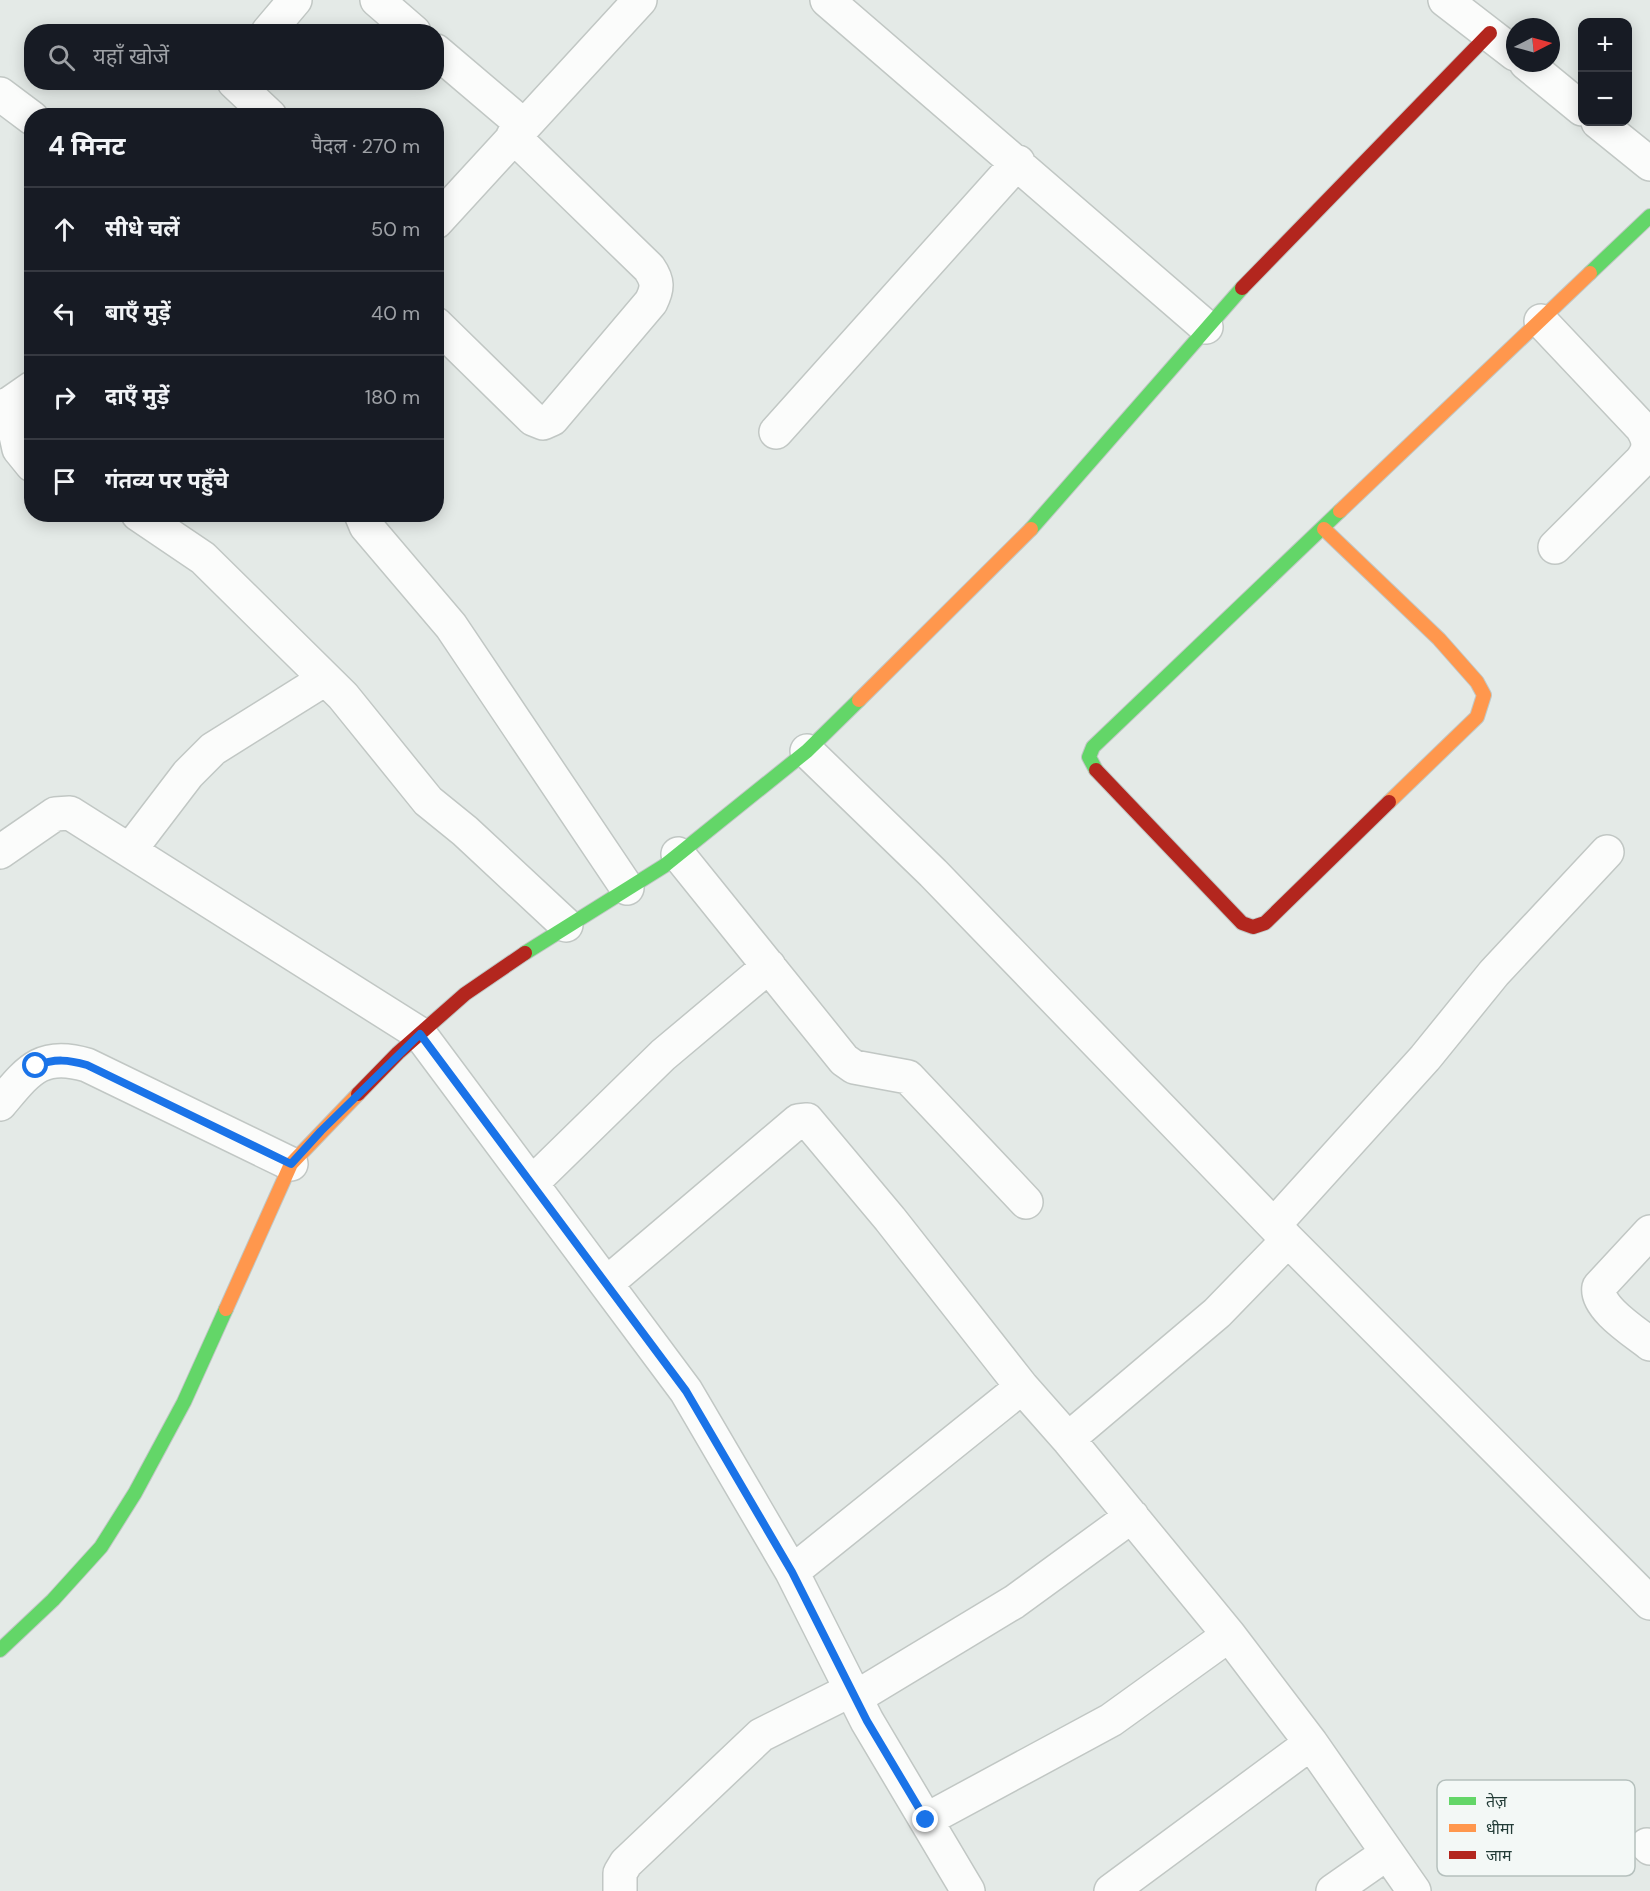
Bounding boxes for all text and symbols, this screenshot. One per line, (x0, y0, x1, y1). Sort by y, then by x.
north arrow (1506, 18, 1560, 72)
map controls (1578, 18, 1632, 126)
button: + (1578, 18, 1632, 72)
search box (24, 24, 444, 90)
icon: search (45, 41, 78, 74)
text: यहाँ खोजें (93, 42, 169, 71)
button: − (1578, 72, 1632, 126)
text: 4 मिनट (48, 129, 126, 163)
text: पैदल · 270 m (311, 133, 420, 159)
icon: ahead (48, 213, 81, 246)
text: सीधे चलें (105, 214, 180, 243)
text: 50 m (371, 216, 420, 242)
icon: left (48, 297, 81, 330)
text: बाएँ मुड़ें (105, 298, 171, 327)
text: 40 m (371, 300, 420, 326)
icon: right (48, 381, 81, 414)
text: दाएँ मुड़ें (105, 382, 169, 411)
text: 180 m (365, 384, 420, 410)
icon: arrive (48, 465, 81, 498)
text: गंतव्य पर पहुँचे (105, 466, 228, 495)
route start (22, 1052, 48, 1078)
legend (1437, 1780, 1635, 1876)
text: तेज़ (1486, 1791, 1508, 1812)
route end (912, 1806, 938, 1832)
text: धीमा (1486, 1818, 1515, 1839)
text: जाम (1486, 1845, 1512, 1866)

